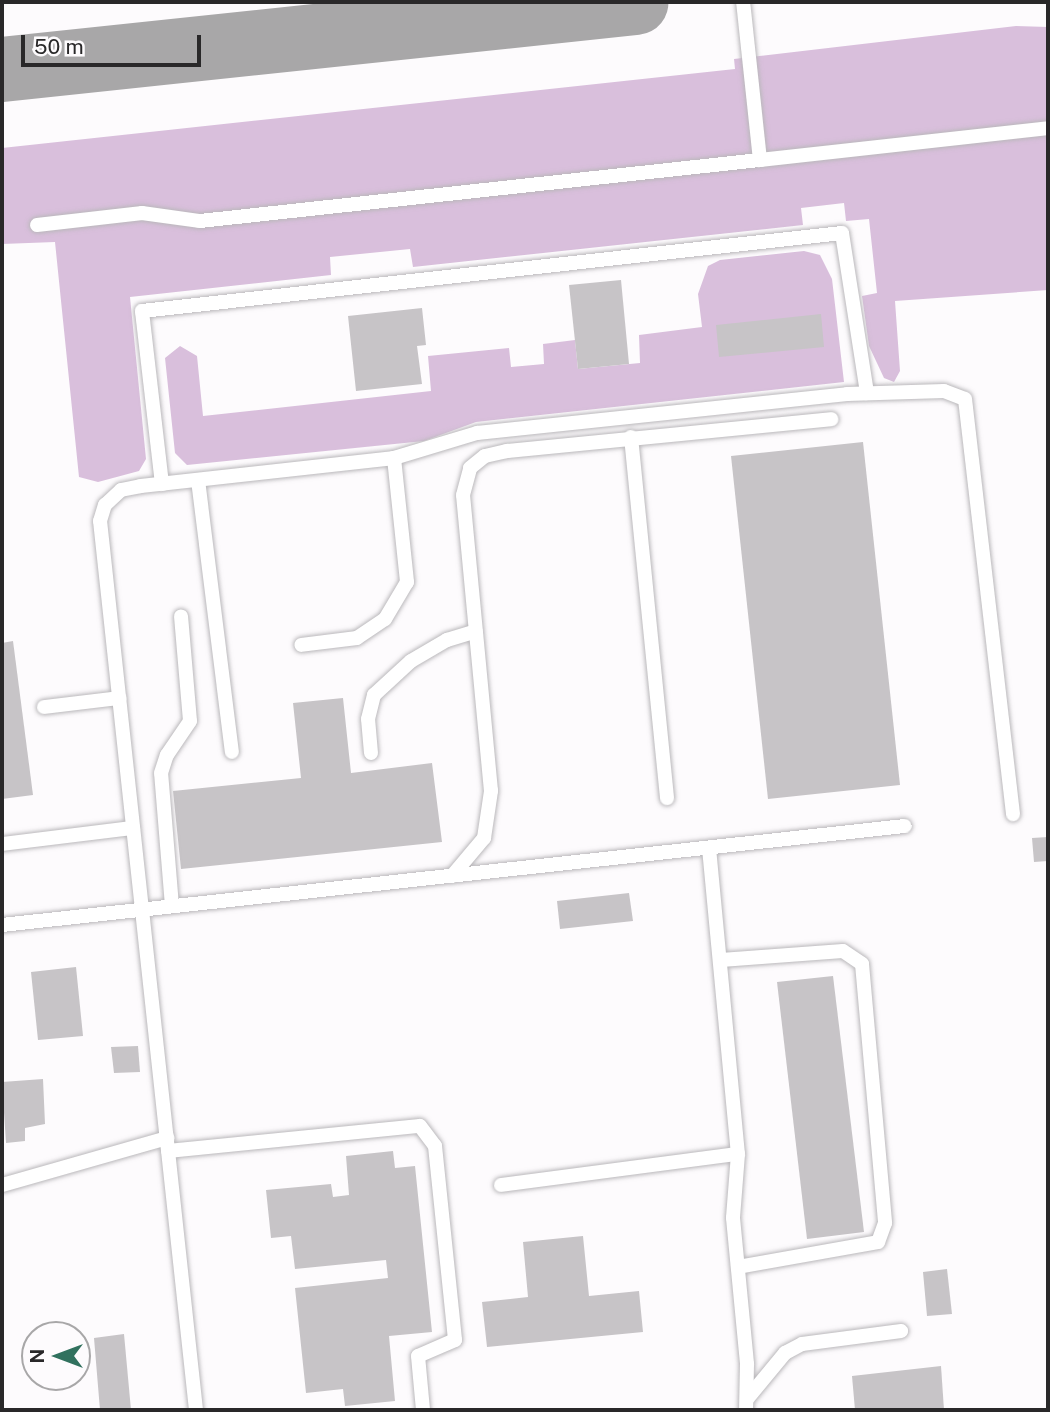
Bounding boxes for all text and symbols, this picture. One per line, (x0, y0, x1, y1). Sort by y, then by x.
scale bar (24, 21, 205, 65)
text: 50 m (34, 34, 84, 59)
north arrow (21, 1321, 91, 1391)
text: N (26, 1349, 48, 1363)

